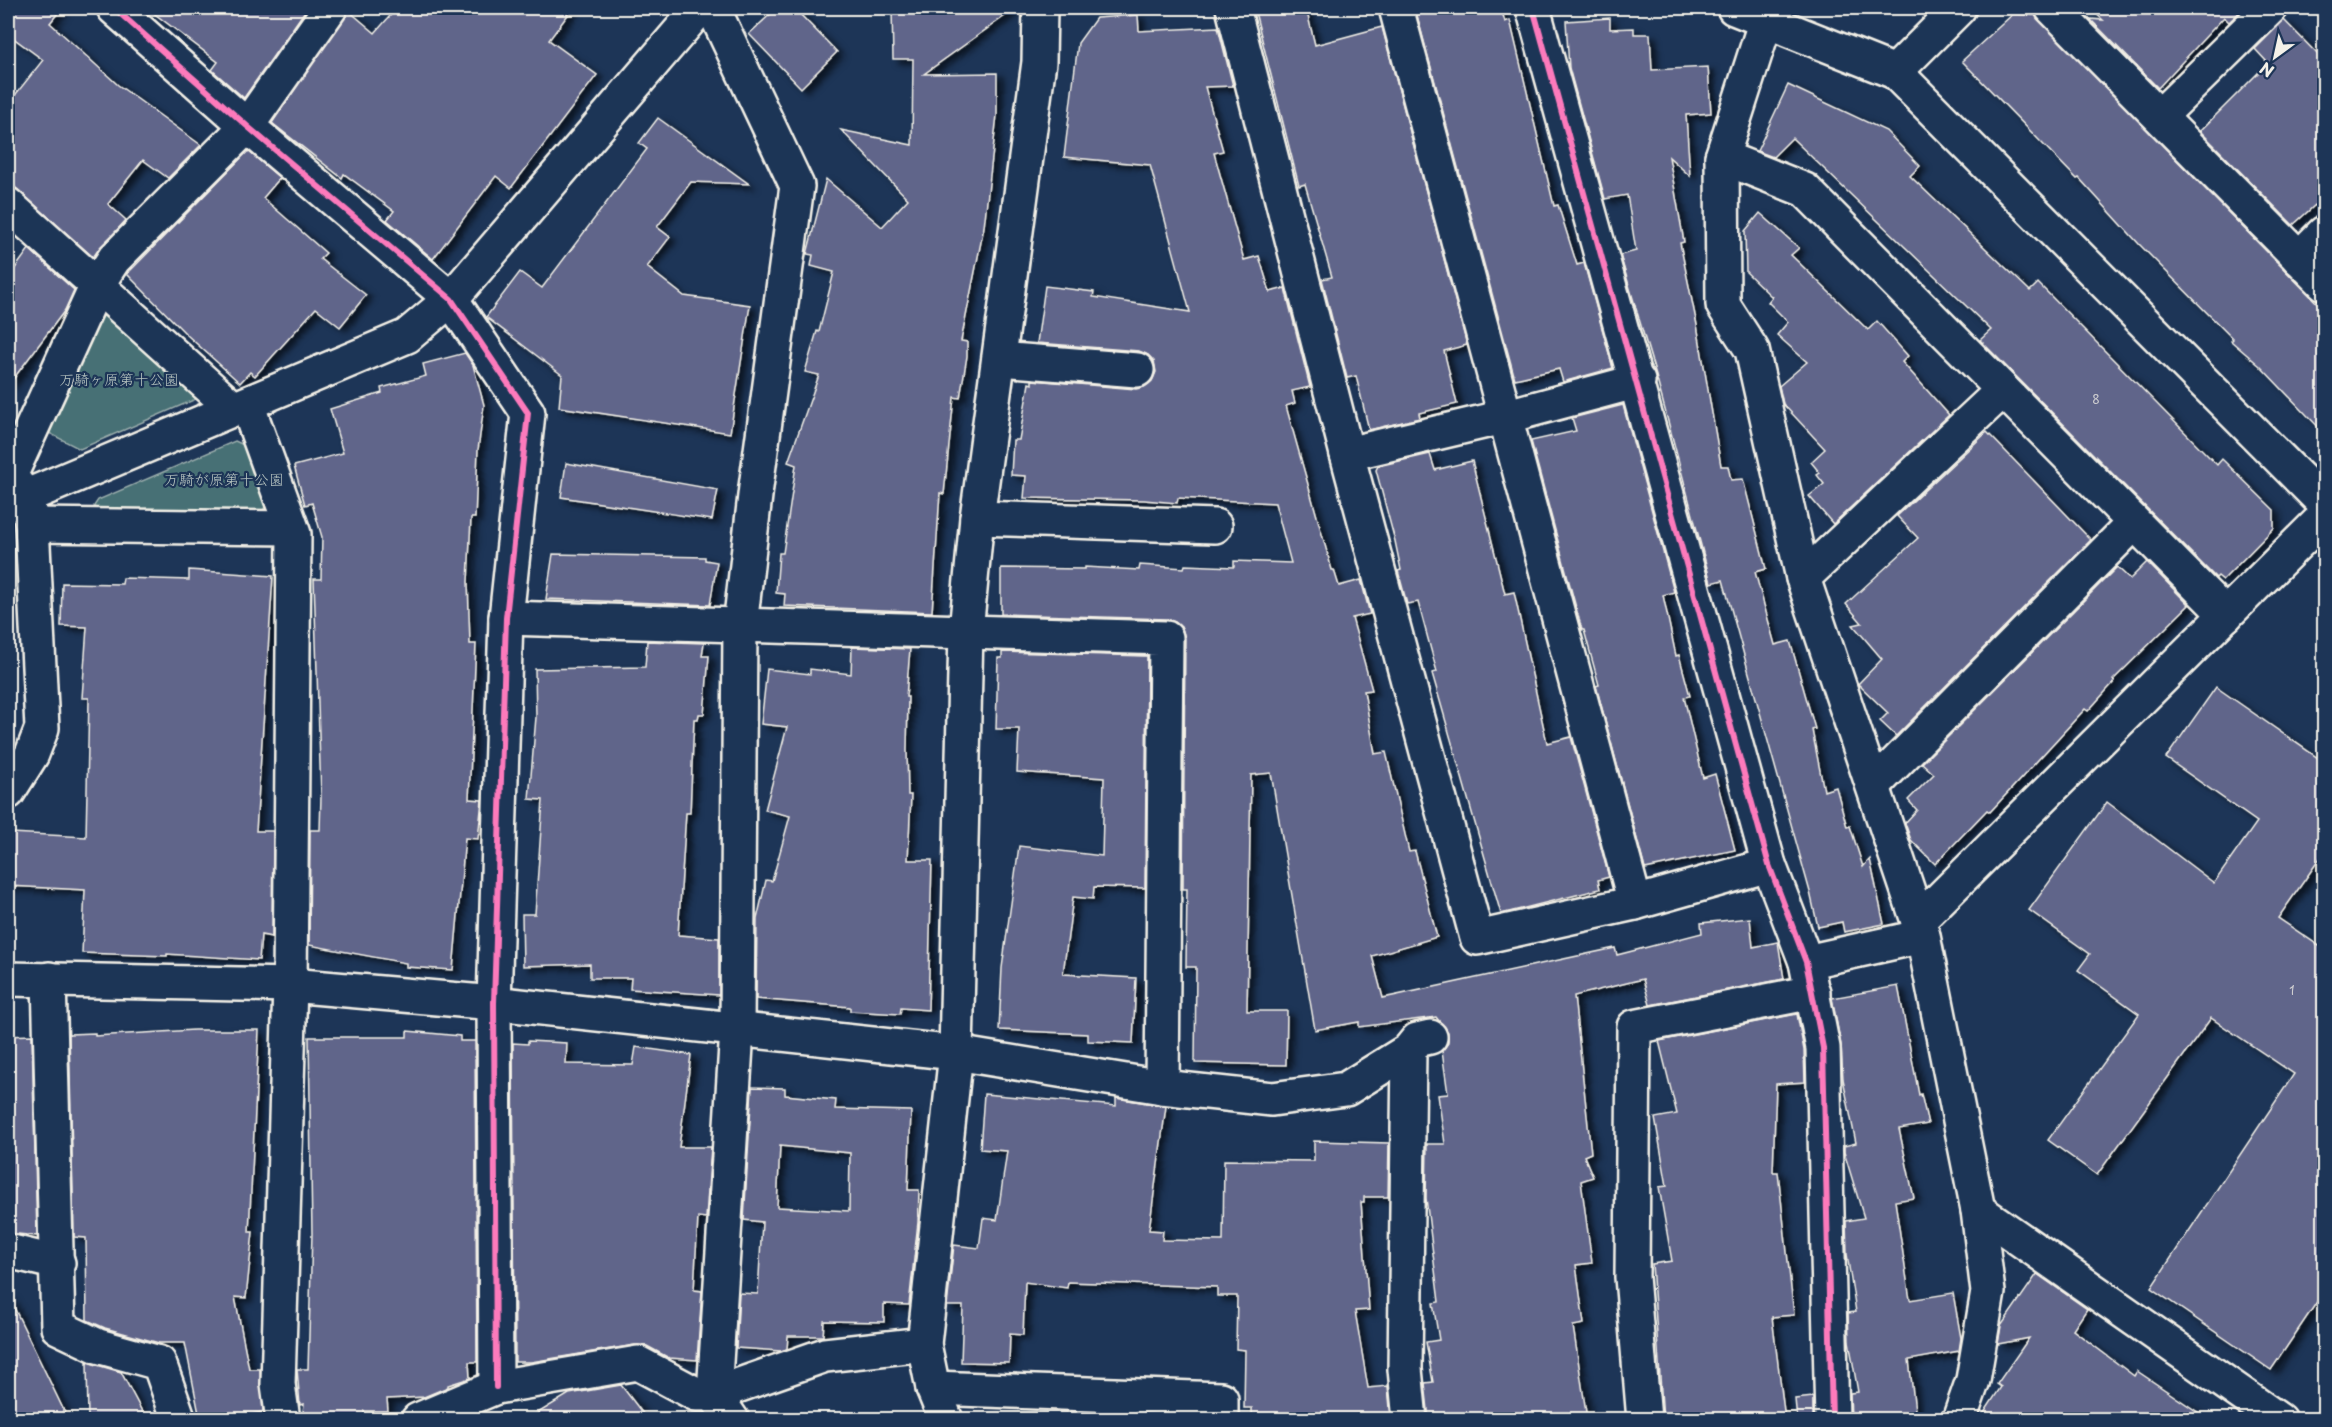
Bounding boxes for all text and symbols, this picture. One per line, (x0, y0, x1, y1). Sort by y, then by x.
north arrow (2245, 27, 2305, 87)
text: N (2254, 57, 2278, 84)
park label: 万騎ヶ原第十公園 (59, 367, 179, 390)
house number: 8 (2092, 390, 2100, 408)
park label: 万騎が原第十公園 (164, 467, 284, 490)
house number: 1 (2289, 981, 2295, 999)

